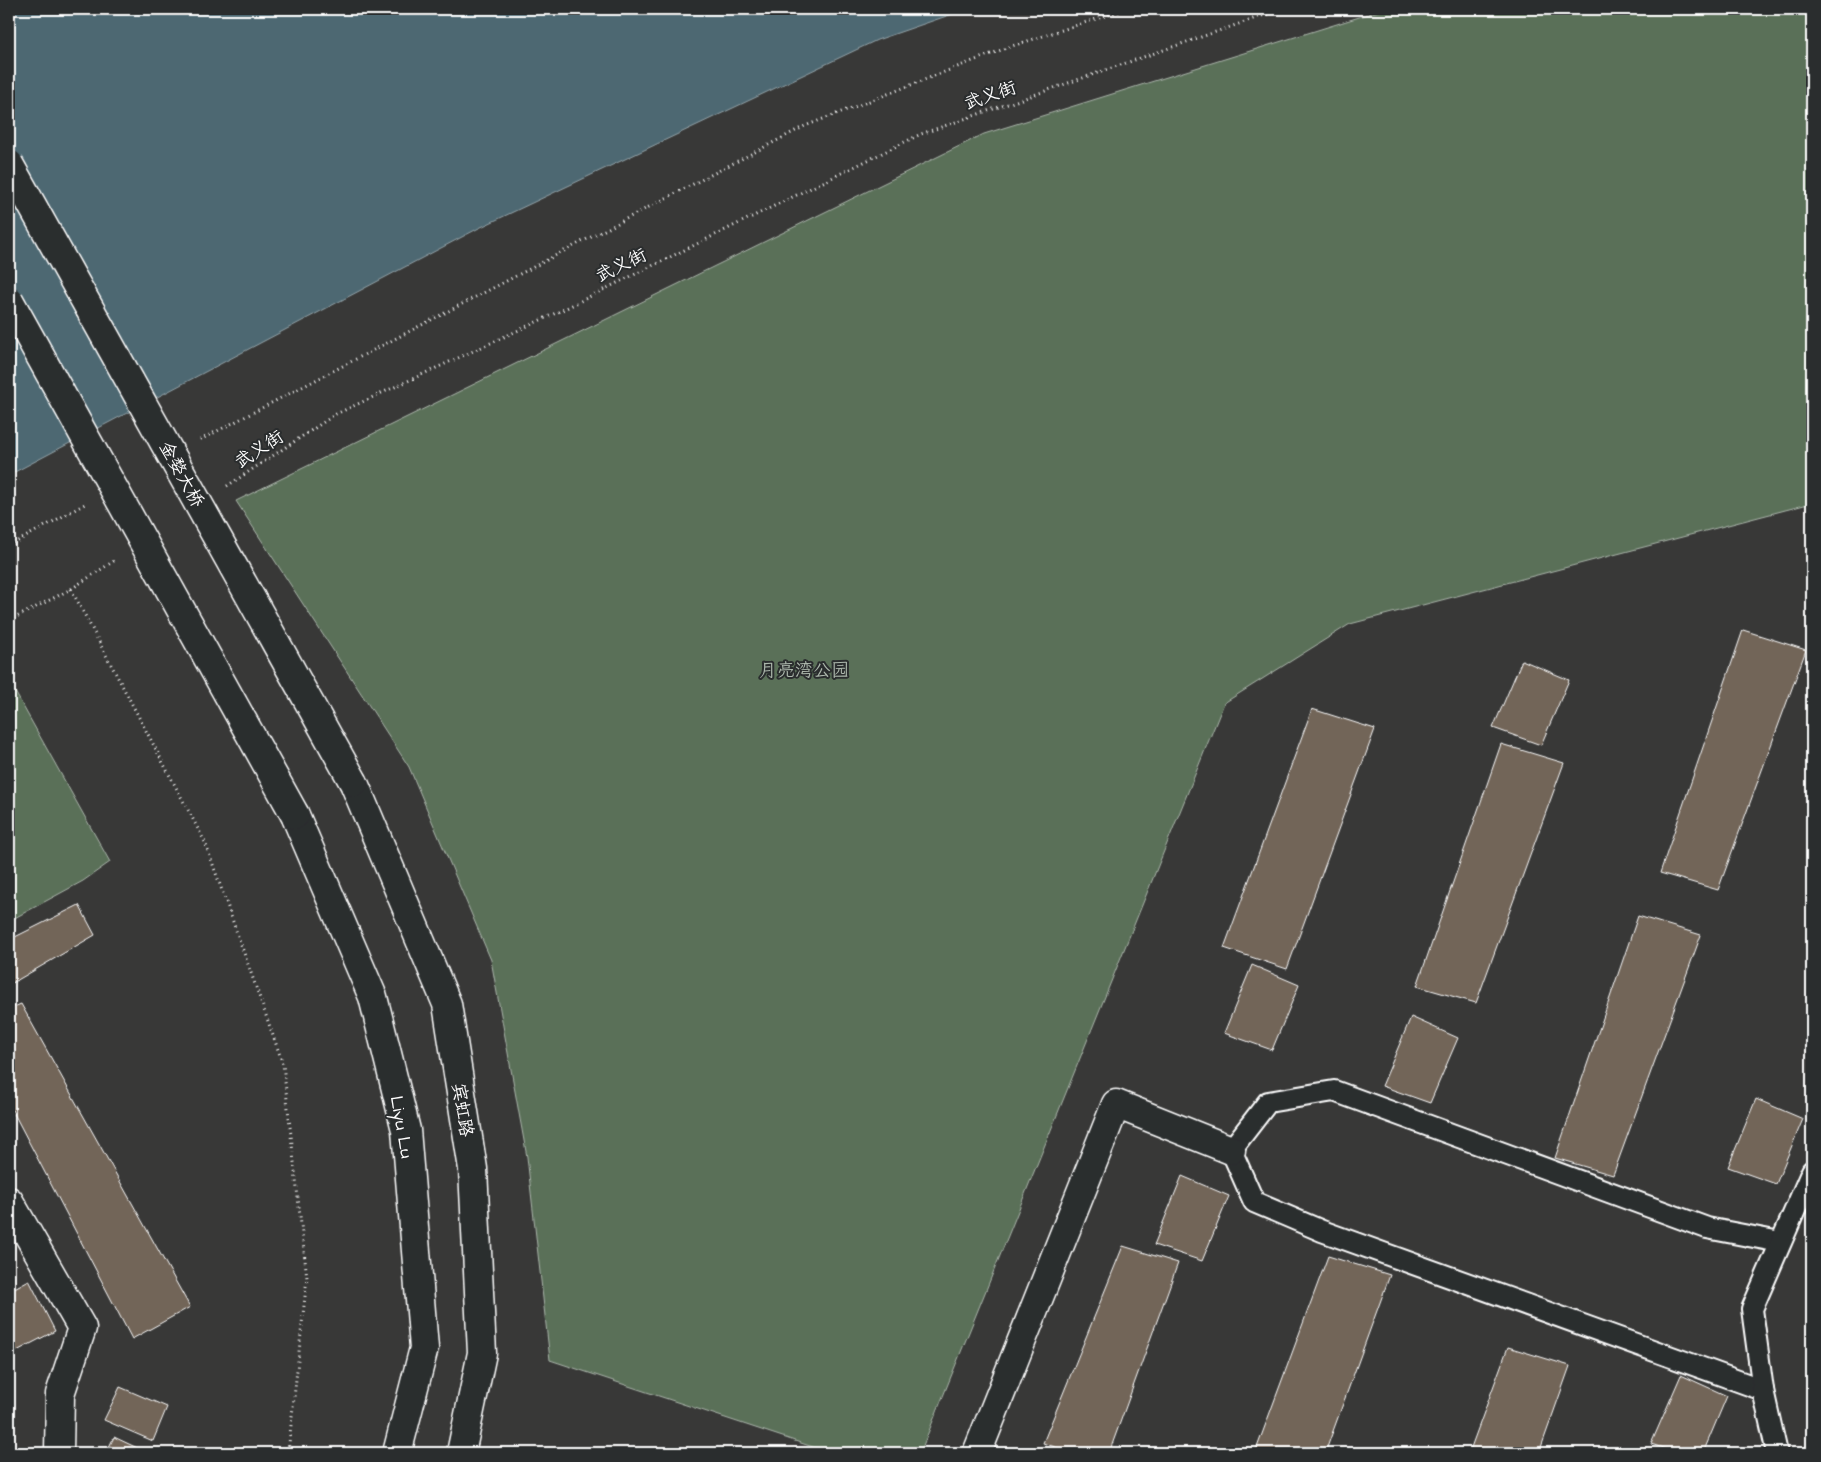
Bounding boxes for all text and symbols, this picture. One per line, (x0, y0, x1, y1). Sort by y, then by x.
street label: 武义街 (961, 75, 1020, 116)
street label: 武义街 (591, 242, 651, 289)
street label: 武义街 (230, 424, 289, 475)
street label: 金婺大桥 (153, 437, 210, 512)
park label: 月亮湾公园 (759, 658, 849, 683)
street label: 宾虹路 (446, 1081, 479, 1139)
street label: Liyu Lu (383, 1094, 419, 1160)

